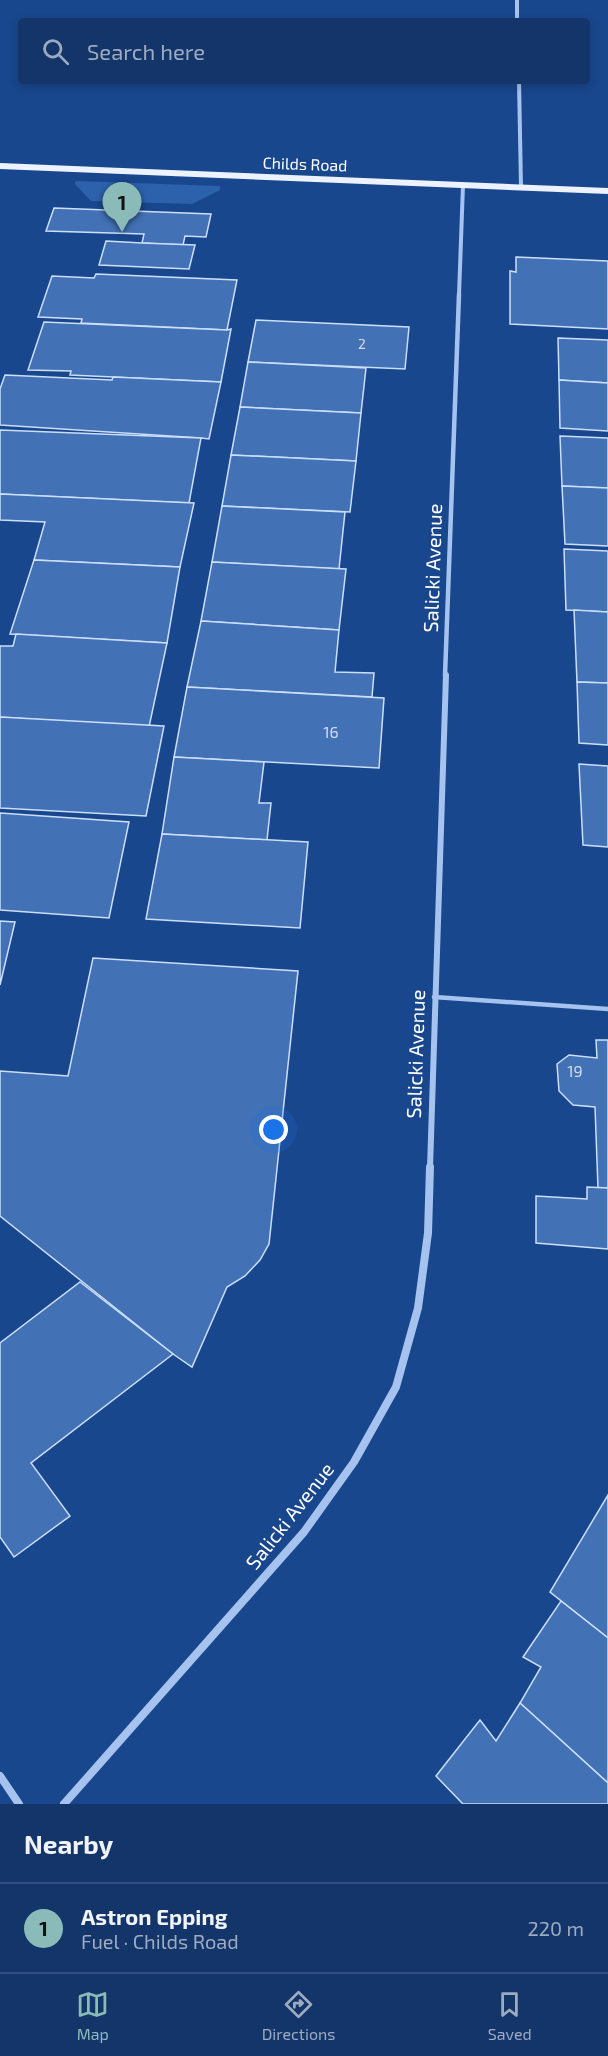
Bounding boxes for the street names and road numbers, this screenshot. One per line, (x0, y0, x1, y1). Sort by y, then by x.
street label: Childs Road (262, 153, 348, 174)
street label: Salicki Avenue (418, 503, 446, 633)
street label: Salicki Avenue (401, 989, 429, 1119)
street label: Salicki Avenue (240, 1457, 338, 1574)

